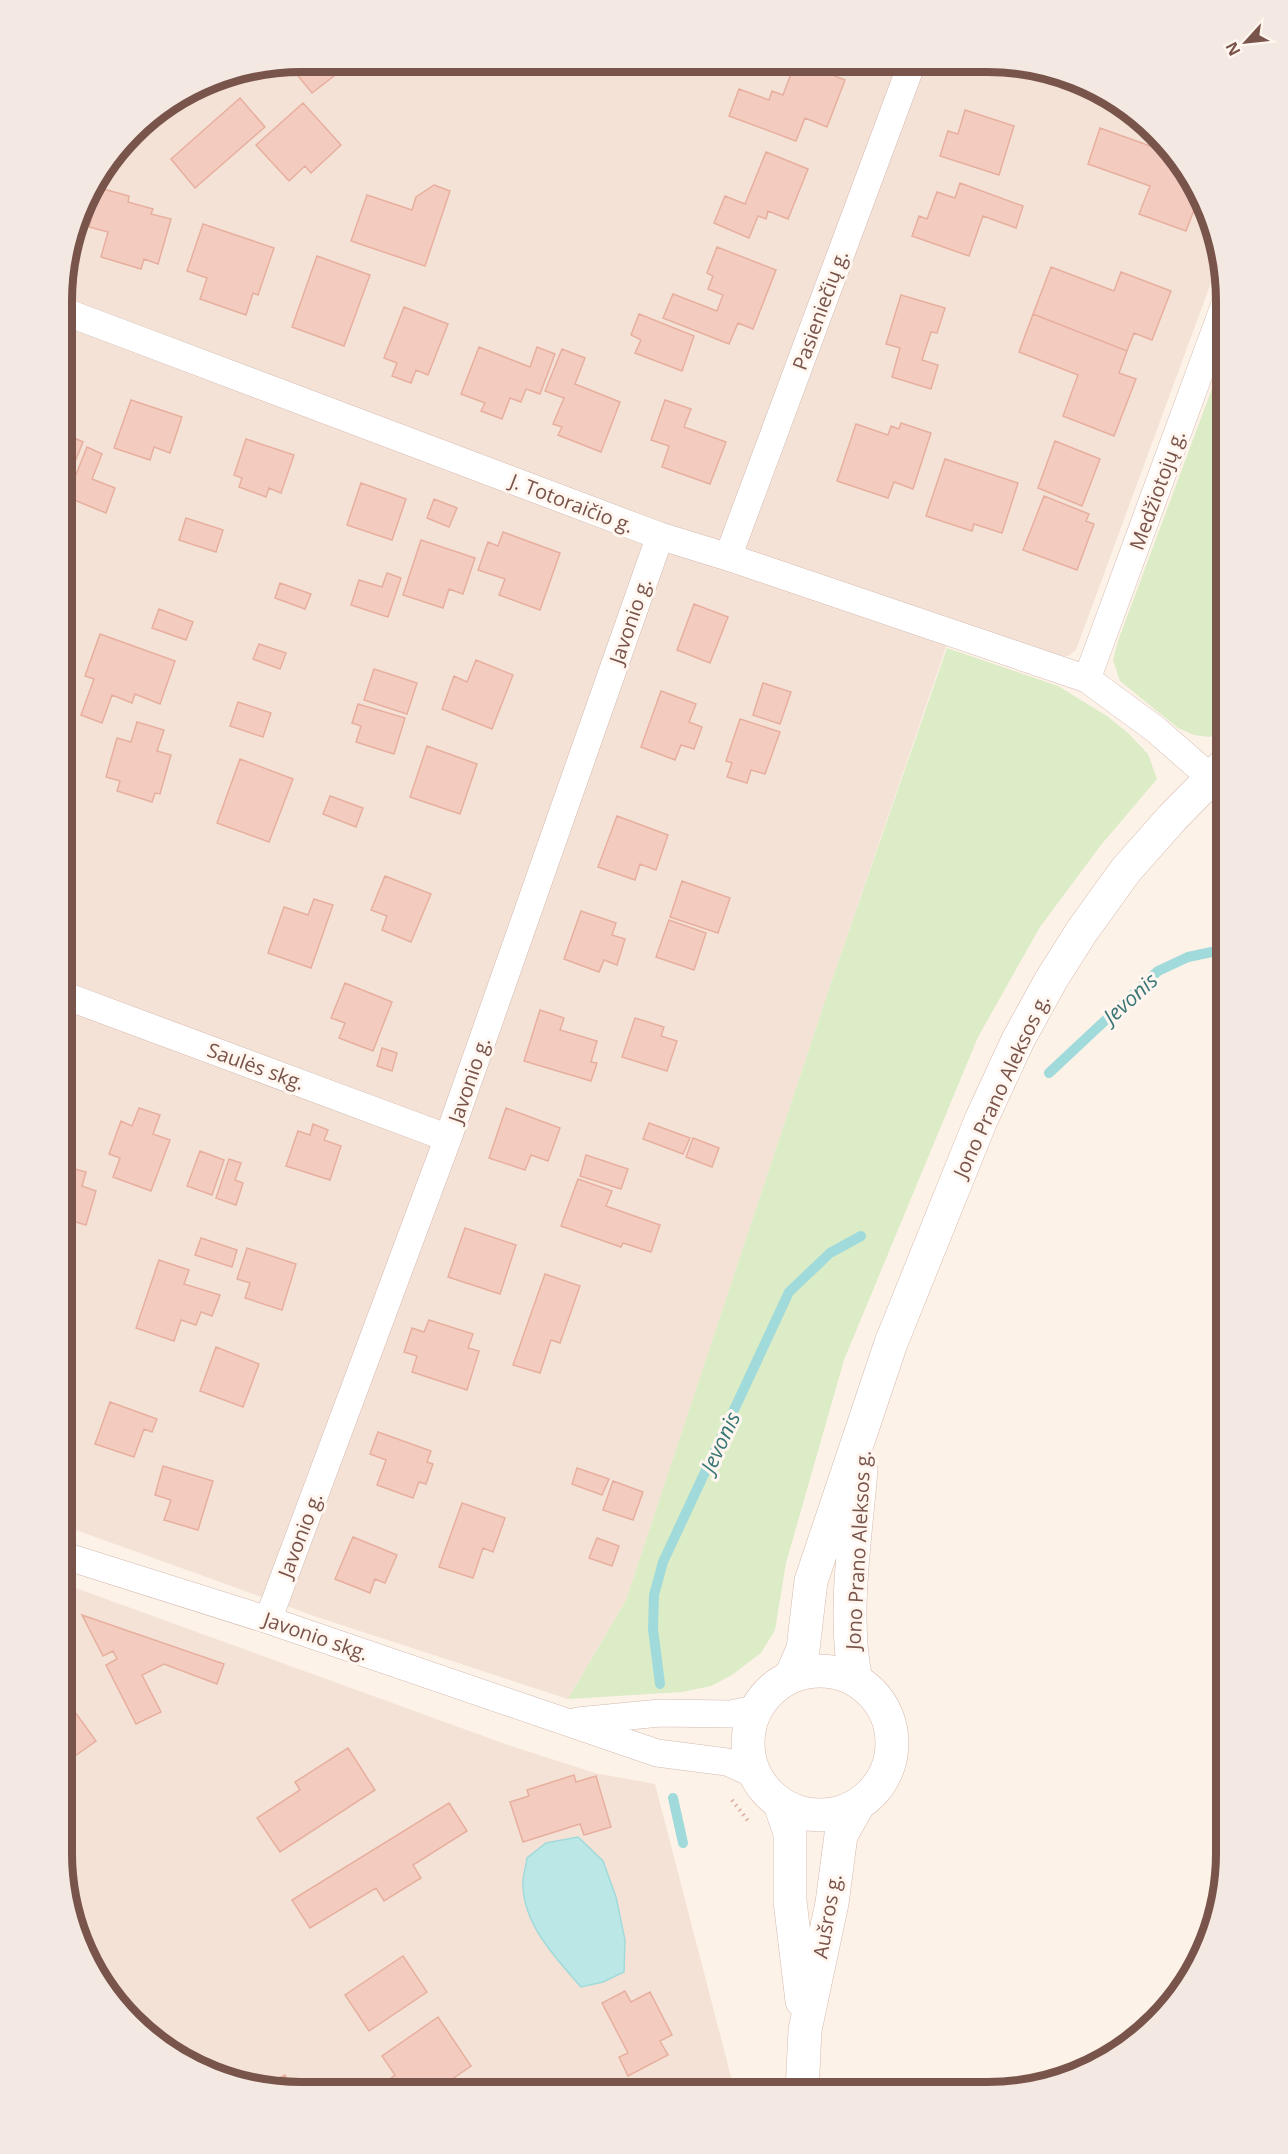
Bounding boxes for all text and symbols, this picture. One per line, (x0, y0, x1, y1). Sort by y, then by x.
north arrow (1216, 12, 1276, 72)
text: N (1220, 38, 1245, 60)
street label: Pasieniečių g. (786, 246, 854, 374)
street label: Medžiotojų g. (1123, 426, 1191, 554)
street label: J. Totoraičio g. (504, 466, 638, 539)
street label: Javonio g. (602, 574, 657, 669)
water label: Jevonis (1094, 966, 1163, 1033)
street label: Jono Prano Aleksos g. (946, 990, 1055, 1184)
street label: Javonio g. (441, 1033, 496, 1128)
street label: Saulės skg. (204, 1036, 308, 1096)
water label: Jevonis (692, 1407, 746, 1481)
street label: Jono Prano Aleksos g. (839, 1450, 877, 1652)
street label: Javonio g. (271, 1489, 329, 1583)
street label: Javonio skg. (258, 1605, 372, 1667)
street label: Aušros g. (806, 1872, 848, 1960)

